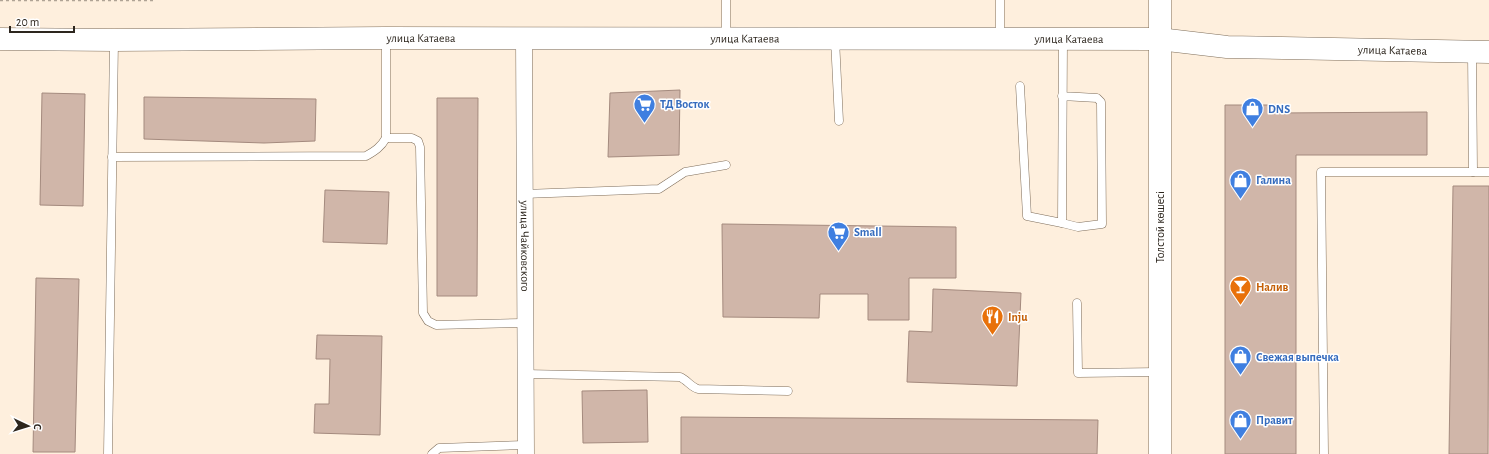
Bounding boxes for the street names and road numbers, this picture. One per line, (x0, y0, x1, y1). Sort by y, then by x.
street label: улица Катаева (385, 32, 456, 45)
street label: улица Катаева (709, 32, 780, 45)
street label: улица Катаева (1033, 33, 1104, 46)
street label: улица Катаева (1357, 43, 1428, 57)
street label: Толстой көшесі (1154, 191, 1166, 263)
street label: улица Чайковского (518, 199, 531, 292)

